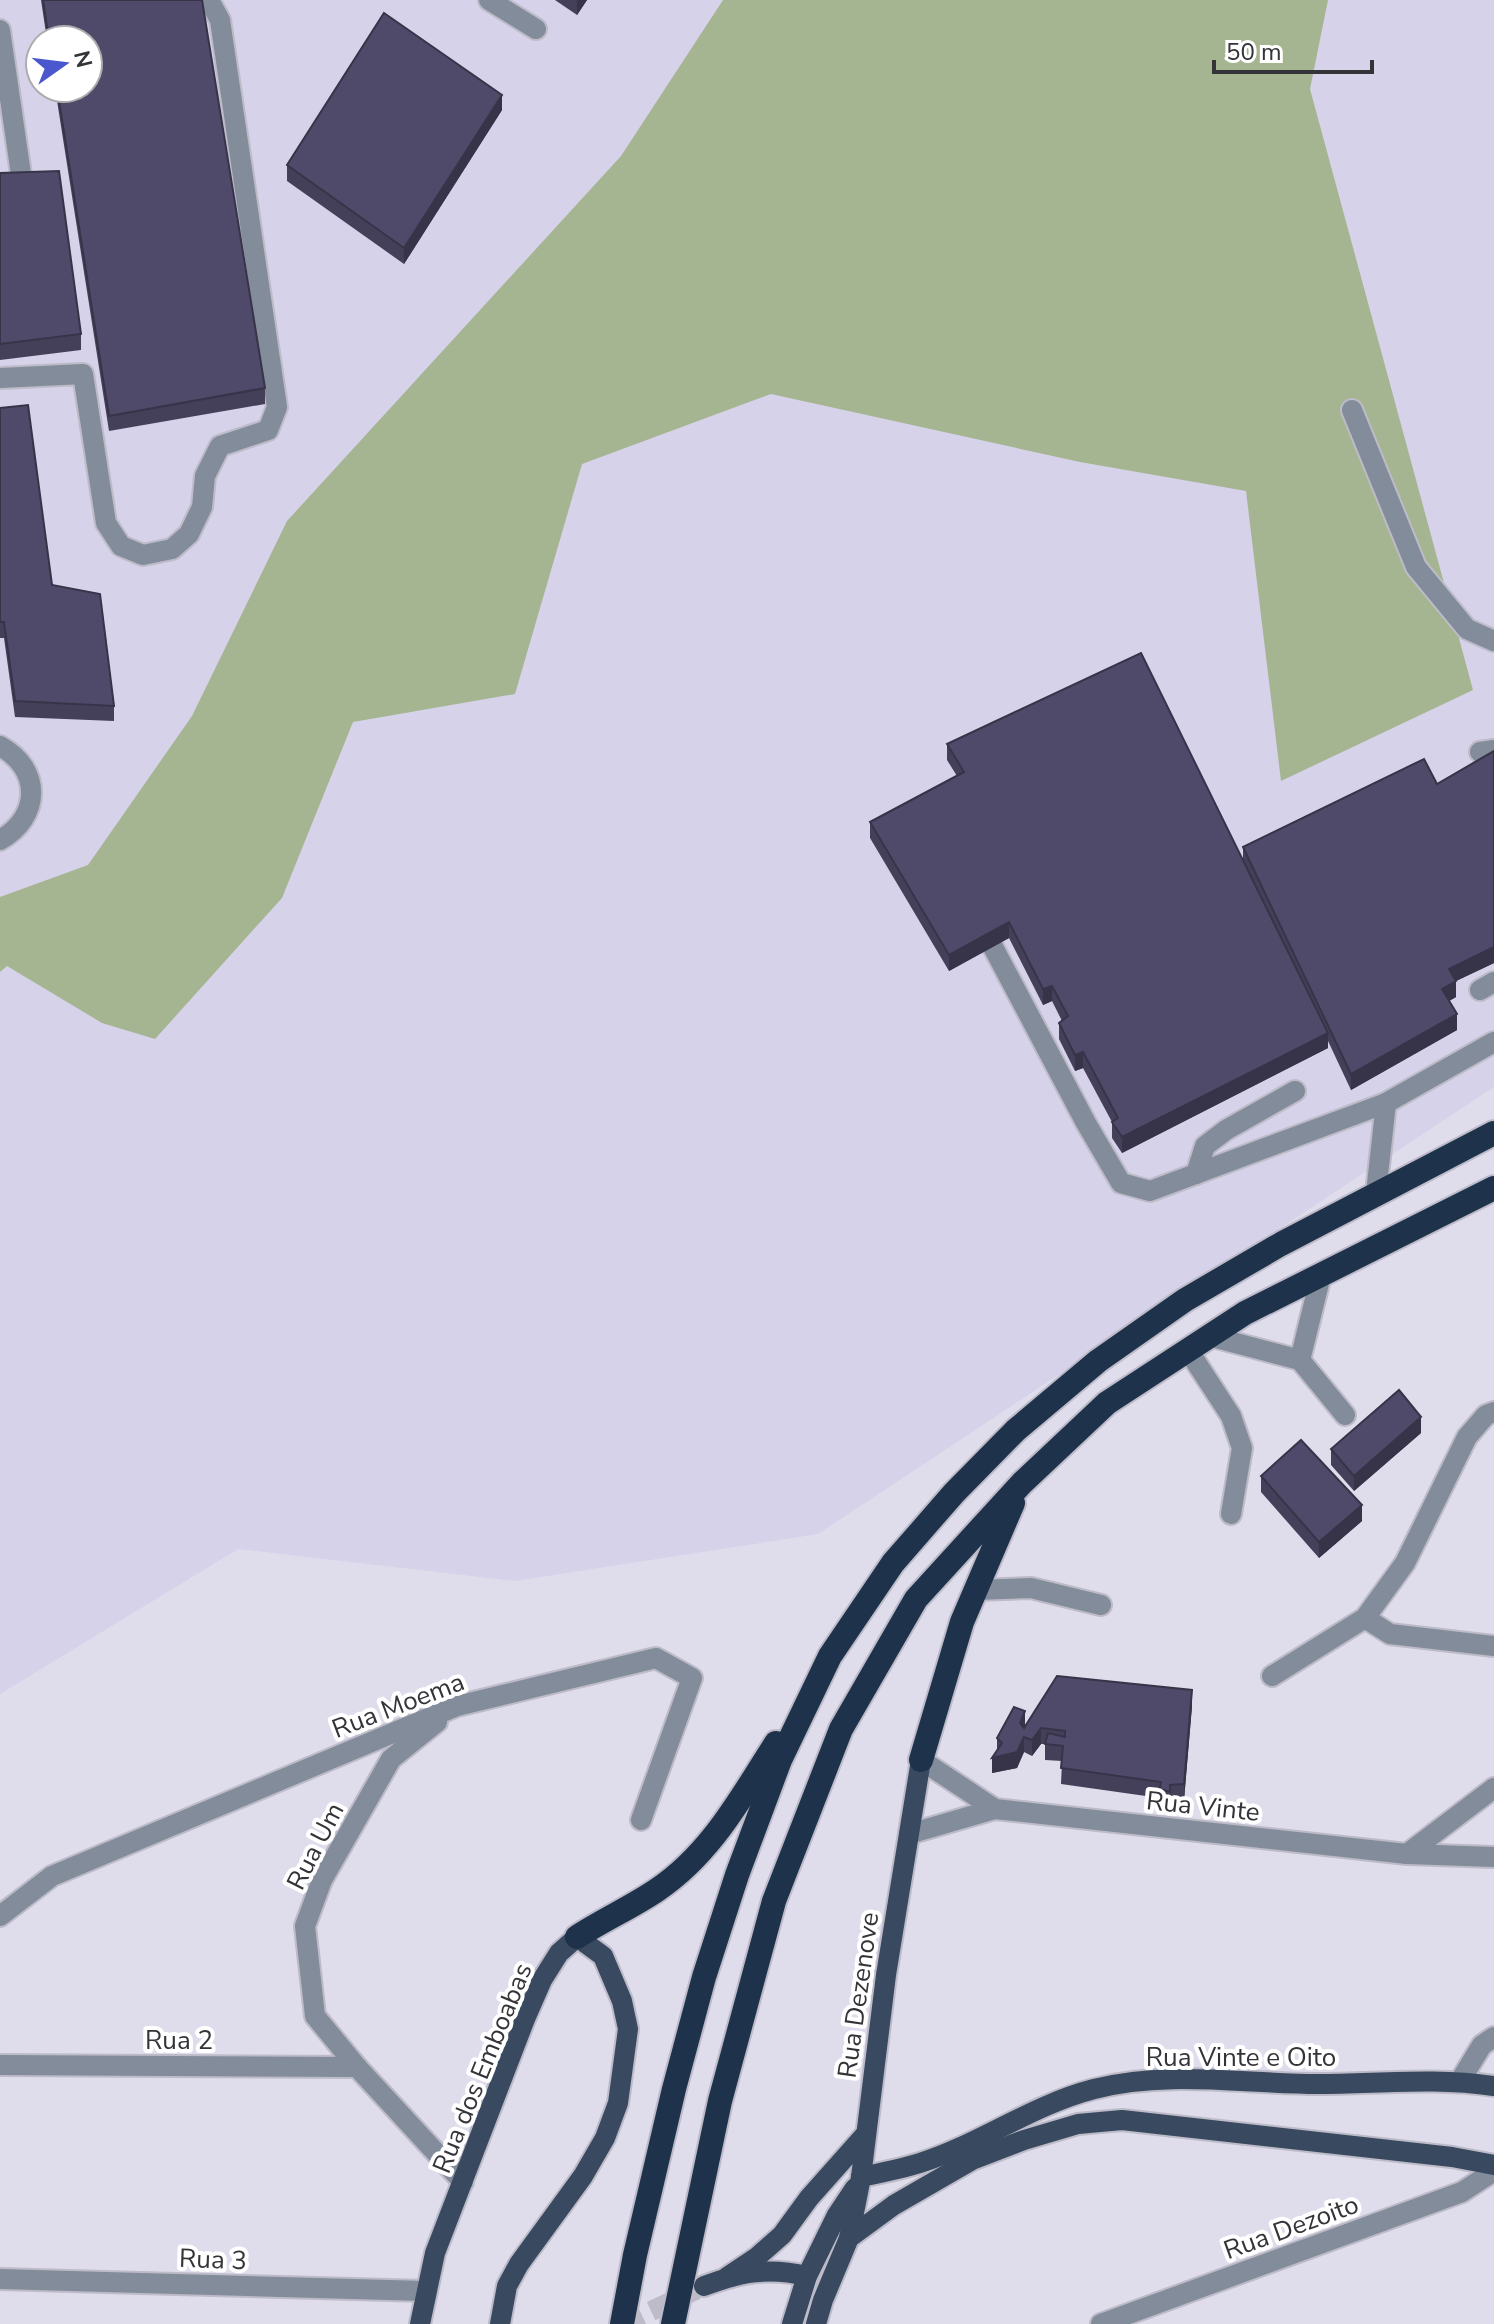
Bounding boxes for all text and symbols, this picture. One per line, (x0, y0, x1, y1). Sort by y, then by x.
north arrow (24, 24, 104, 104)
scale bar (1214, 24, 1372, 74)
text: 50 m (1226, 36, 1282, 68)
text: N (66, 48, 99, 71)
street label: Rua Moema (327, 1664, 469, 1747)
street label: Rua Vinte (1144, 1783, 1261, 1830)
street label: Rua Um (279, 1797, 352, 1896)
street label: Rua Dezenove (830, 1910, 887, 2080)
street label: Rua dos Emboabas (424, 1958, 541, 2178)
street label: Rua 2 (145, 2023, 213, 2058)
street label: Rua Vinte e Oito (1146, 2040, 1336, 2075)
street label: Rua Dezoito (1219, 2187, 1364, 2268)
street label: Rua 3 (178, 2241, 248, 2278)

